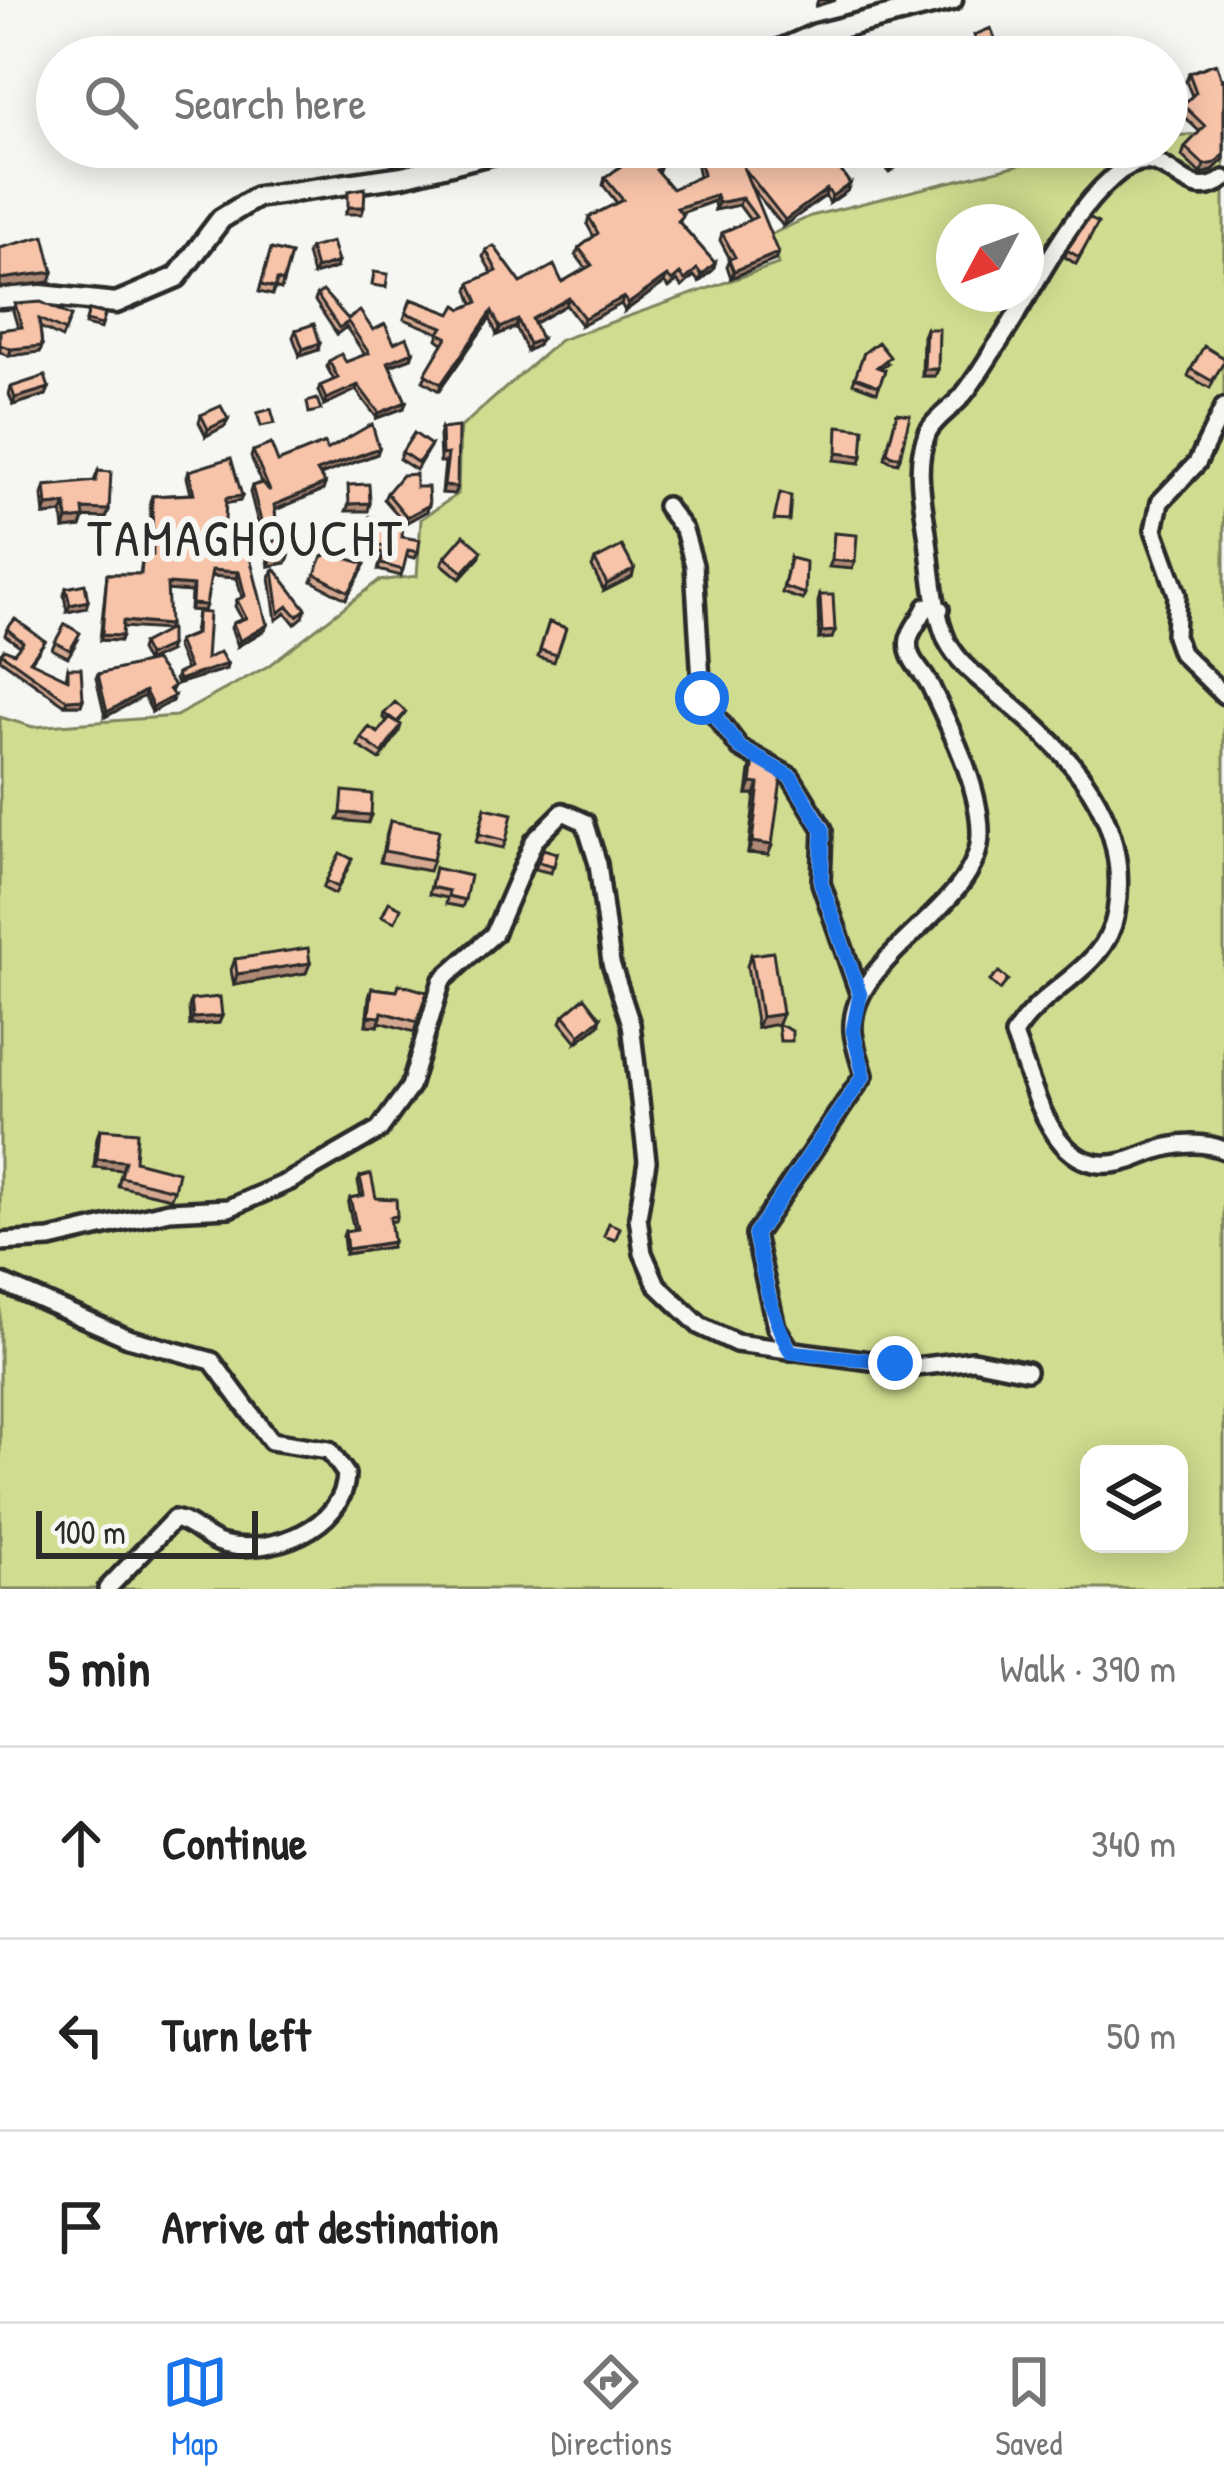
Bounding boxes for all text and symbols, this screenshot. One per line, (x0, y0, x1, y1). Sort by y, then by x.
search box (36, 36, 1188, 168)
icon: search (78, 69, 144, 135)
text: Search here (174, 72, 366, 133)
north arrow (936, 204, 1044, 312)
district label: TAMAGHOUCHT (87, 503, 405, 572)
route start (675, 671, 729, 725)
route end (868, 1336, 922, 1390)
map controls (1080, 1445, 1188, 1553)
button: layers (1080, 1445, 1188, 1553)
scale bar (36, 1505, 258, 1558)
text: 100 m (54, 1510, 126, 1554)
text: 5 min (48, 1633, 150, 1702)
text: Walk · 390 m (1000, 1641, 1176, 1694)
icon: ahead (48, 1810, 114, 1876)
text: Continue (162, 1812, 307, 1873)
text: 340 m (1091, 1816, 1176, 1869)
icon: left (48, 2002, 114, 2068)
text: Turn left (162, 2004, 311, 2065)
text: 50 m (1107, 2008, 1176, 2061)
icon: arrive (48, 2194, 114, 2260)
text: Arrive at destination (162, 2196, 499, 2257)
tab: Map (162, 2349, 228, 2465)
tab: Directions (551, 2349, 672, 2465)
tab: Saved (995, 2349, 1062, 2465)

